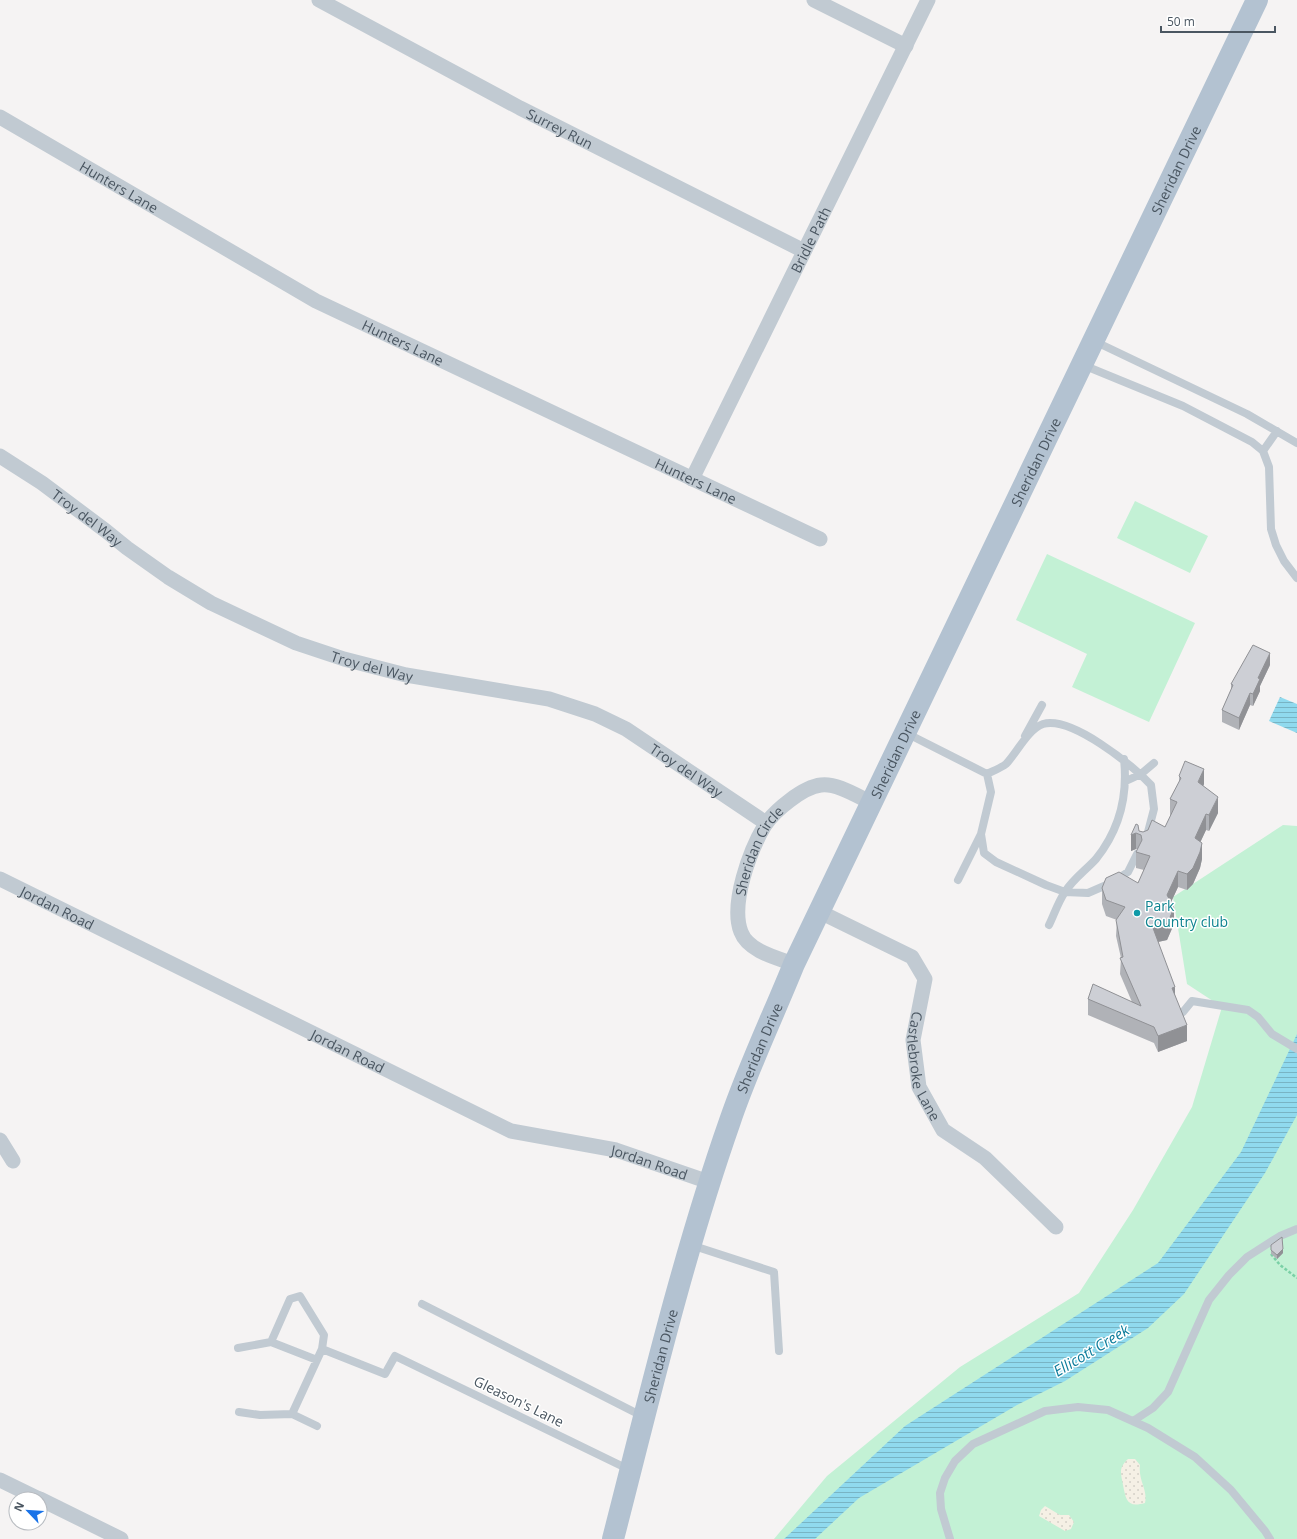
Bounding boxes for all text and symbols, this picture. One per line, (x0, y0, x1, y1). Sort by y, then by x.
scale bar (1161, 8, 1275, 34)
text: 50 m (1167, 13, 1195, 30)
street label: Surrey Run (524, 103, 597, 153)
street label: Sheridan Drive (1146, 122, 1205, 217)
street label: Hunters Lane (76, 156, 162, 217)
street label: Bridle Path (786, 203, 834, 276)
street label: Hunters Lane (359, 315, 447, 370)
street label: Sheridan Drive (1006, 414, 1065, 509)
street label: Hunters Lane (652, 453, 740, 508)
street label: Troy del Way (48, 484, 128, 551)
street label: Troy del Way (329, 646, 415, 686)
street label: Sheridan Drive (866, 706, 924, 801)
street label: Troy del Way (647, 739, 728, 802)
street label: Sheridan Circle (730, 801, 787, 897)
street label: Jordan Road (16, 880, 97, 934)
place label: Park Country club (1145, 896, 1228, 931)
marker: Park Country club (1132, 908, 1142, 918)
street label: Sheridan Drive (732, 999, 786, 1096)
street label: Castlebroke Lane (904, 1010, 945, 1124)
street label: Jordan Road (306, 1024, 388, 1077)
street label: Jordan Road (608, 1140, 690, 1184)
street label: Sheridan Drive (639, 1307, 681, 1405)
water label: Ellicott Creek (1049, 1319, 1133, 1381)
street label: Gleason's Lane (471, 1371, 567, 1431)
north arrow (8, 1491, 48, 1531)
text: N (10, 1499, 27, 1514)

